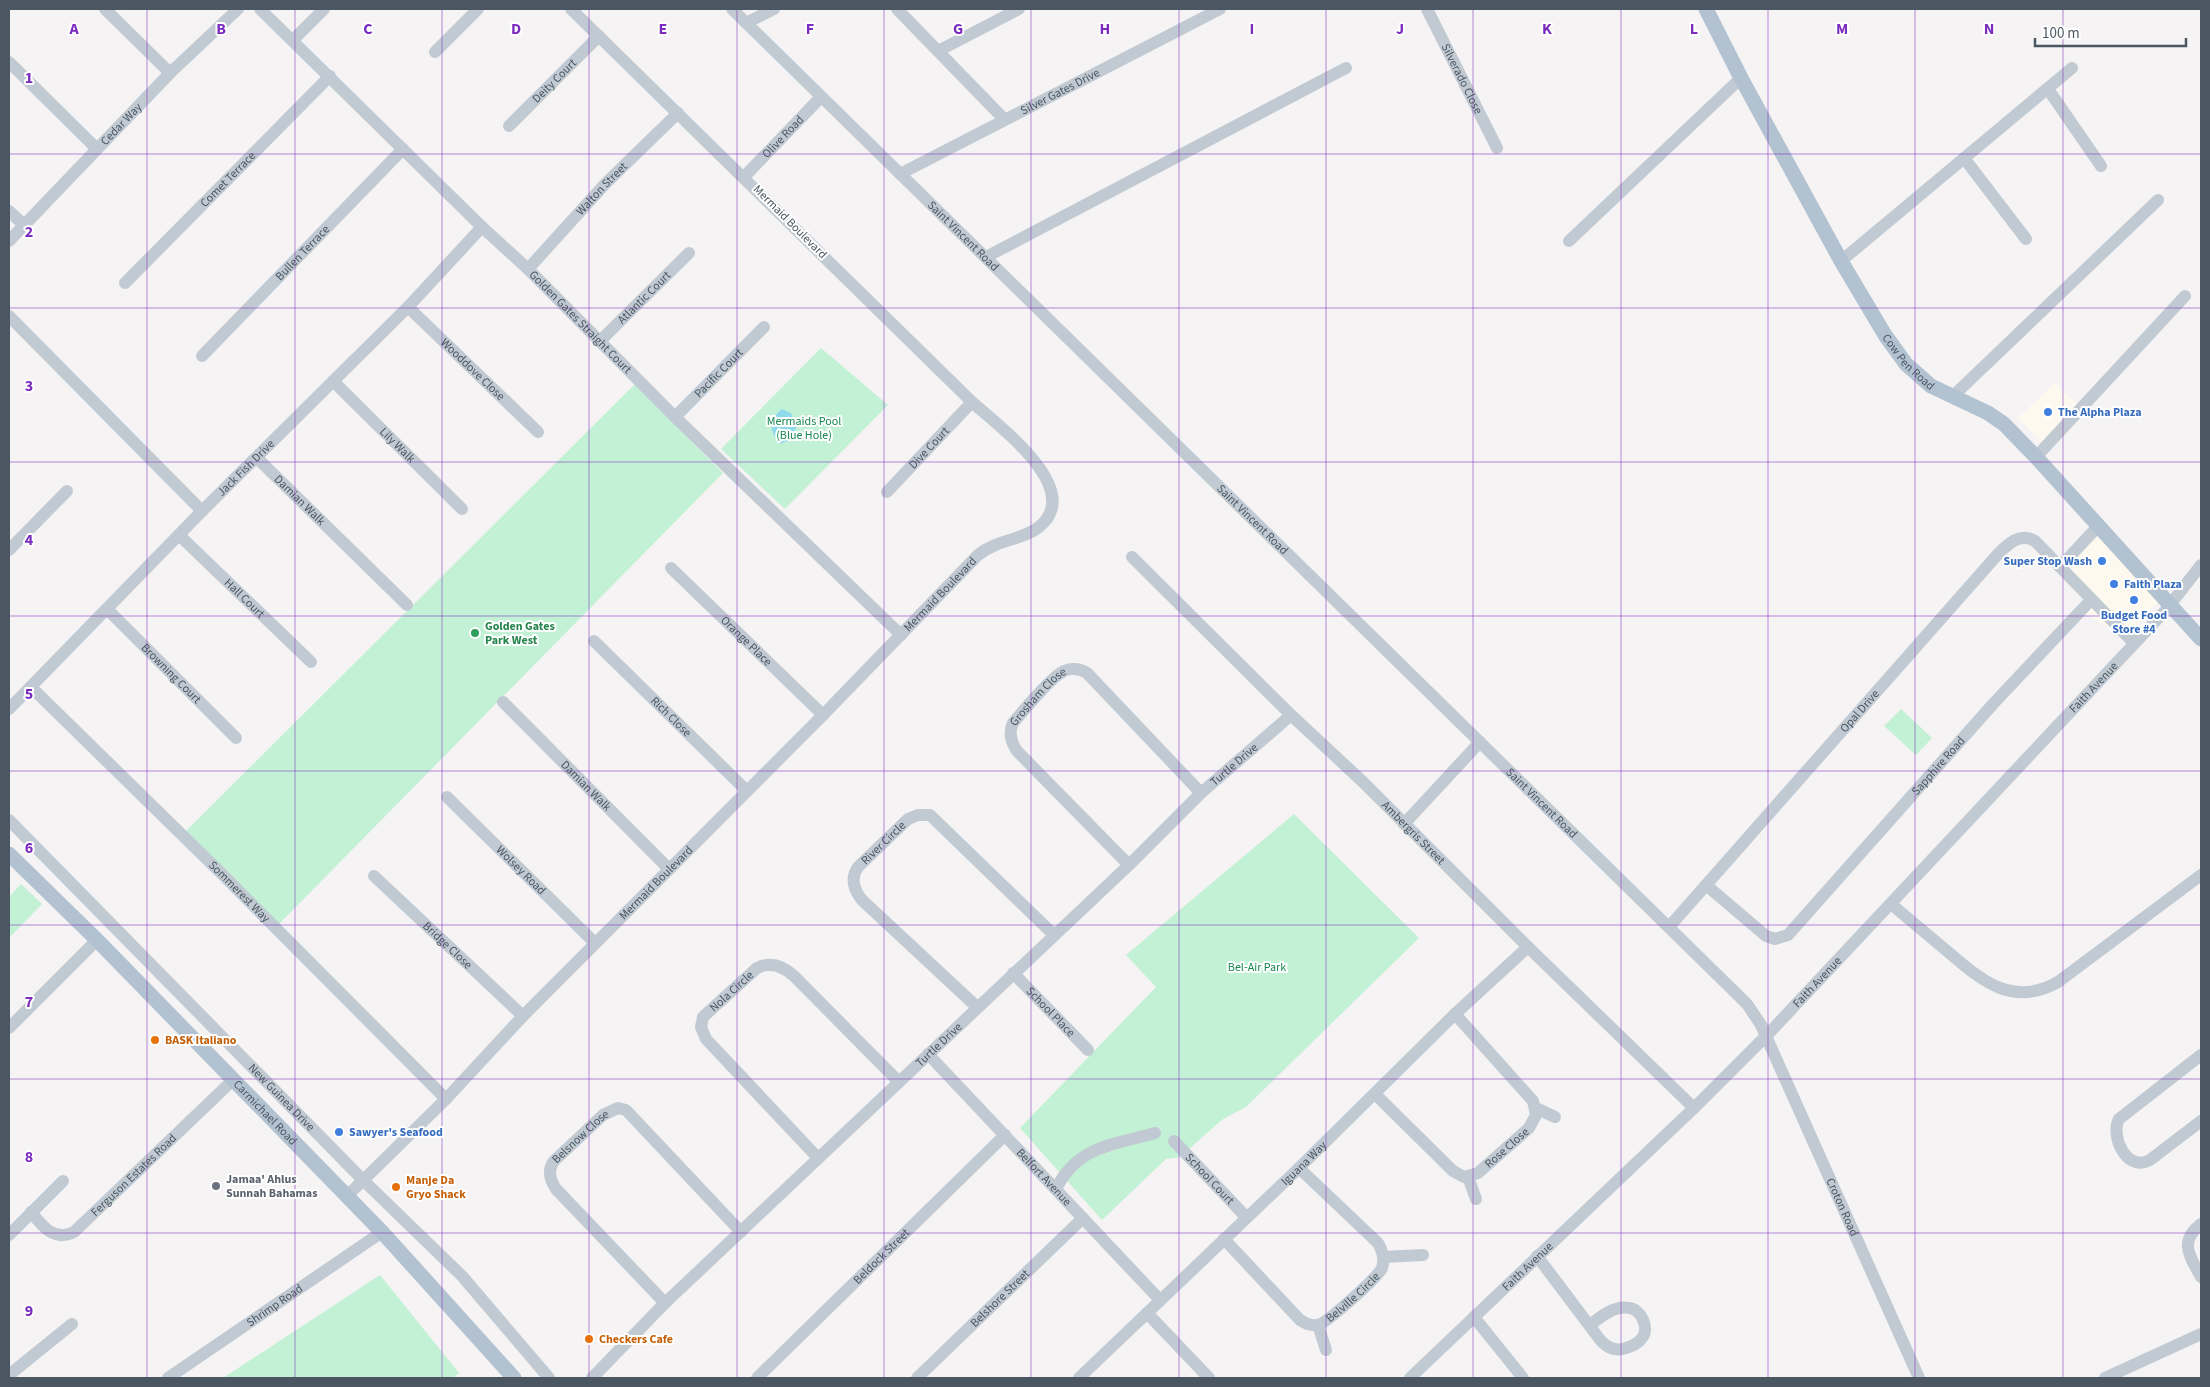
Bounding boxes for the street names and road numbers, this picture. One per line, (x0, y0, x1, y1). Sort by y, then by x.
street label: Silverado Close (1437, 41, 1487, 117)
street label: Deity Court (528, 55, 580, 107)
street label: Silver Gates Drive (1017, 64, 1103, 119)
street label: Cedar Way (97, 99, 146, 149)
street label: Olive Road (758, 111, 808, 162)
street label: Comet Terrace (196, 147, 259, 211)
street label: Walton Street (572, 158, 631, 219)
street label: Mermaid Boulevard (749, 181, 831, 263)
street label: Saint Vincent Road (924, 197, 1003, 275)
street label: Bullen Terrace (271, 221, 333, 284)
street label: Golden Gates Straight Court (525, 266, 636, 377)
street label: Atlantic Court (614, 267, 675, 328)
street label: Cow Pen Road (1878, 330, 1939, 394)
street label: Wooddove Close (437, 334, 509, 405)
street label: Pacific Court (690, 344, 747, 401)
street label: Lily Walk (376, 423, 419, 467)
street label: Dive Court (905, 423, 953, 473)
street label: Jack Fish Drive (213, 435, 278, 500)
street label: Damian Walk (270, 471, 329, 529)
street label: Saint Vincent Road (1213, 480, 1292, 558)
street label: Mermaid Boulevard (900, 553, 980, 635)
street label: Hall Court (220, 574, 269, 622)
street label: Orange Place (717, 612, 776, 670)
street label: Browning Court (137, 639, 205, 707)
street label: Faith Avenue (2065, 658, 2122, 717)
street label: Grosham Close (1006, 663, 1069, 730)
street label: Opal Drive (1836, 686, 1883, 736)
street label: Rich Close (647, 692, 696, 741)
street label: Sapphire Road (1907, 733, 1969, 799)
street label: Turtle Drive (1206, 739, 1261, 790)
street label: Damian Walk (557, 756, 615, 815)
street label: Saint Vincent Road (1502, 764, 1581, 842)
street label: Ambergris Street (1378, 797, 1449, 868)
street label: River Circle (857, 817, 909, 868)
street label: Wolsey Road (492, 842, 550, 899)
street label: Mermaid Boulevard (615, 842, 697, 924)
street label: Sommerest Way (205, 857, 274, 926)
street label: Bridge Close (419, 918, 476, 973)
street label: Faith Avenue (1789, 953, 1845, 1011)
street label: Nola Circle (706, 967, 757, 1016)
street label: School Place (1022, 983, 1079, 1041)
street label: Turtle Drive (912, 1019, 966, 1071)
street label: New Guinea Drive (245, 1060, 319, 1135)
street label: Carmichael Road (229, 1076, 301, 1149)
street label: Belsnow Close (548, 1105, 611, 1167)
street label: Rose Close (1481, 1123, 1533, 1172)
street label: Ferguson Estates Road (87, 1130, 180, 1220)
street label: Iguana Way (1277, 1137, 1331, 1189)
street label: Belfort Avenue (1013, 1144, 1075, 1210)
street label: School Court (1181, 1149, 1238, 1208)
street label: Croton Road (1822, 1175, 1863, 1239)
street label: Beldock Street (849, 1225, 913, 1288)
street label: Faith Avenue (1498, 1238, 1557, 1295)
street label: Belshore Street (966, 1265, 1033, 1331)
street label: Belville Circle (1322, 1268, 1384, 1326)
street label: Shrimp Road (243, 1280, 306, 1331)

